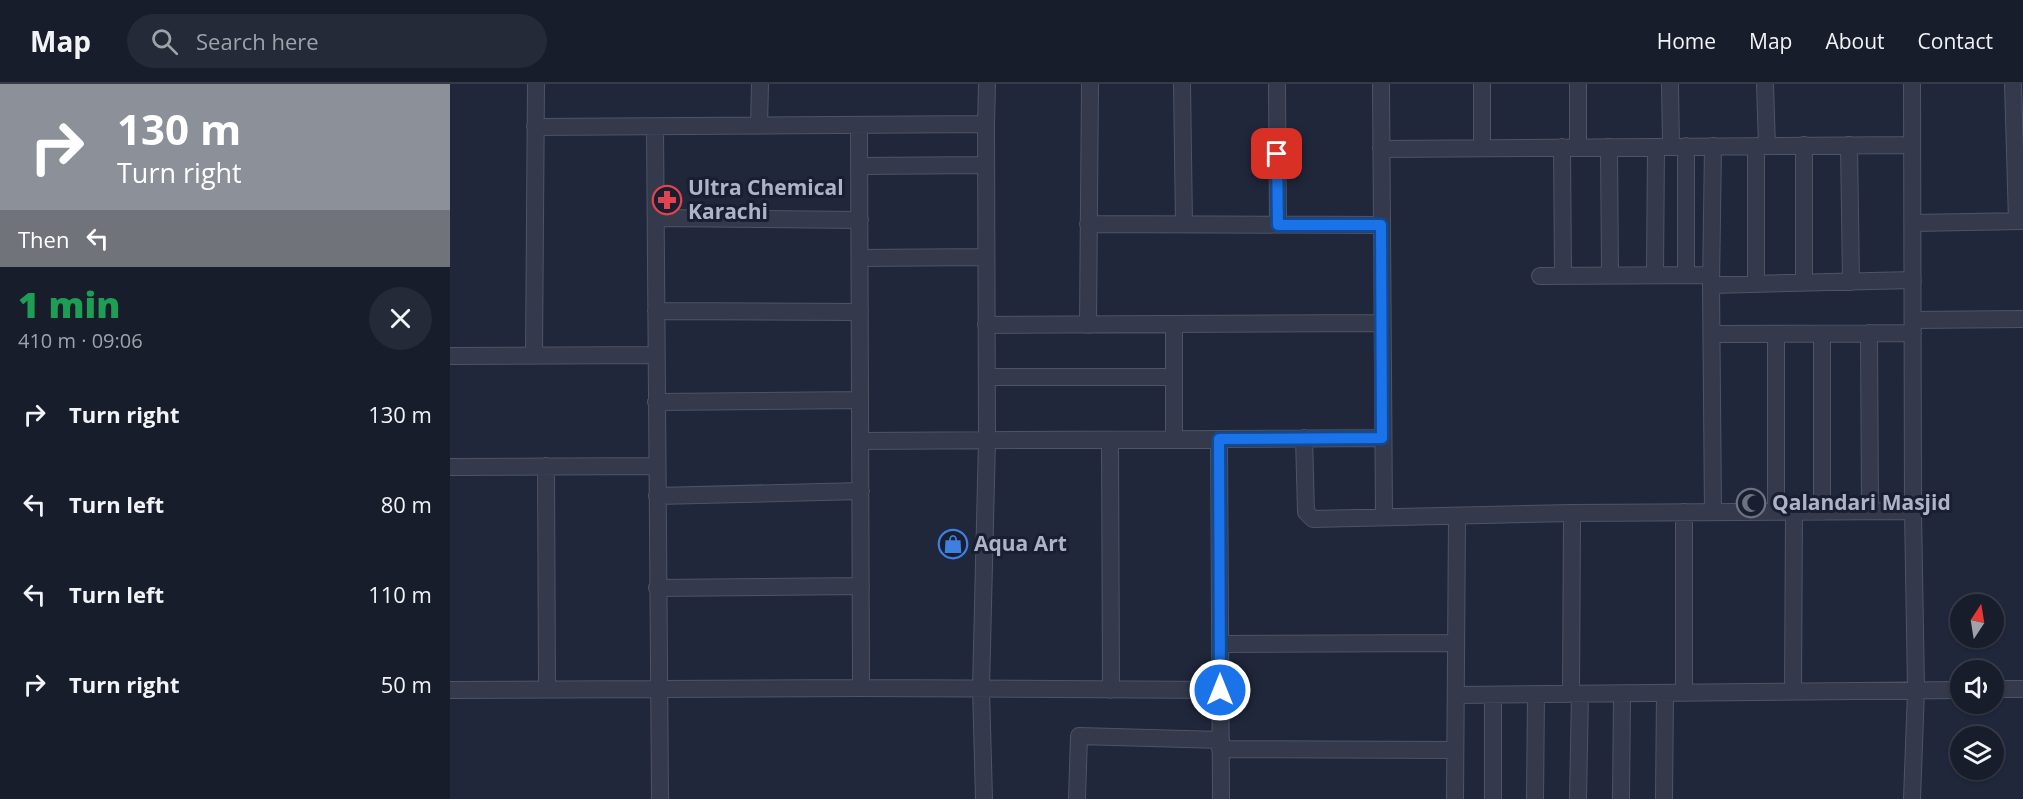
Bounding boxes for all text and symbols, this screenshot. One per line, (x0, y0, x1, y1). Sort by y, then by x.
search box (127, 14, 547, 68)
text: Map (30, 22, 91, 60)
icon: search (148, 25, 181, 58)
text: Search here (196, 26, 319, 56)
text: Home (1657, 27, 1716, 55)
text: Map (1749, 27, 1792, 55)
text: About (1825, 27, 1885, 55)
text: Contact (1918, 27, 1993, 55)
text: 130 m (117, 100, 241, 157)
icon: right (18, 108, 96, 186)
pin (1251, 128, 1302, 179)
icon: arrive (1260, 137, 1293, 170)
text: Turn right (117, 154, 242, 191)
place label: Ultra Chemical Karachi (688, 173, 844, 225)
pharmacy icon: Ultra Chemical Karachi (651, 184, 683, 216)
icon: left (81, 222, 114, 255)
text: Then (18, 224, 69, 254)
text: 1 min (18, 280, 120, 329)
button: close (369, 287, 432, 350)
text: 410 m · 09:06 (18, 327, 143, 354)
icon: right (18, 398, 51, 431)
text: Turn right (69, 399, 180, 429)
text: 130 m (368, 399, 432, 429)
mosque icon: Qalandari Masjid (1735, 487, 1767, 519)
icon: left (18, 488, 51, 521)
place label: Qalandari Masjid (1772, 488, 1951, 516)
text: Turn left (69, 489, 164, 519)
text: 80 m (381, 489, 432, 519)
shop icon: Aqua Art (937, 528, 969, 560)
place label: Aqua Art (974, 529, 1067, 557)
icon: left (18, 578, 51, 611)
text: Turn left (69, 579, 164, 609)
text: 110 m (368, 579, 432, 609)
north arrow (1950, 594, 2004, 648)
map controls (1950, 594, 2004, 780)
position arrow (1188, 658, 1252, 722)
button: sound (1950, 660, 2004, 714)
icon: right (18, 668, 51, 701)
text: Turn right (69, 669, 180, 699)
text: 50 m (381, 669, 432, 699)
button: layers (1950, 726, 2004, 780)

